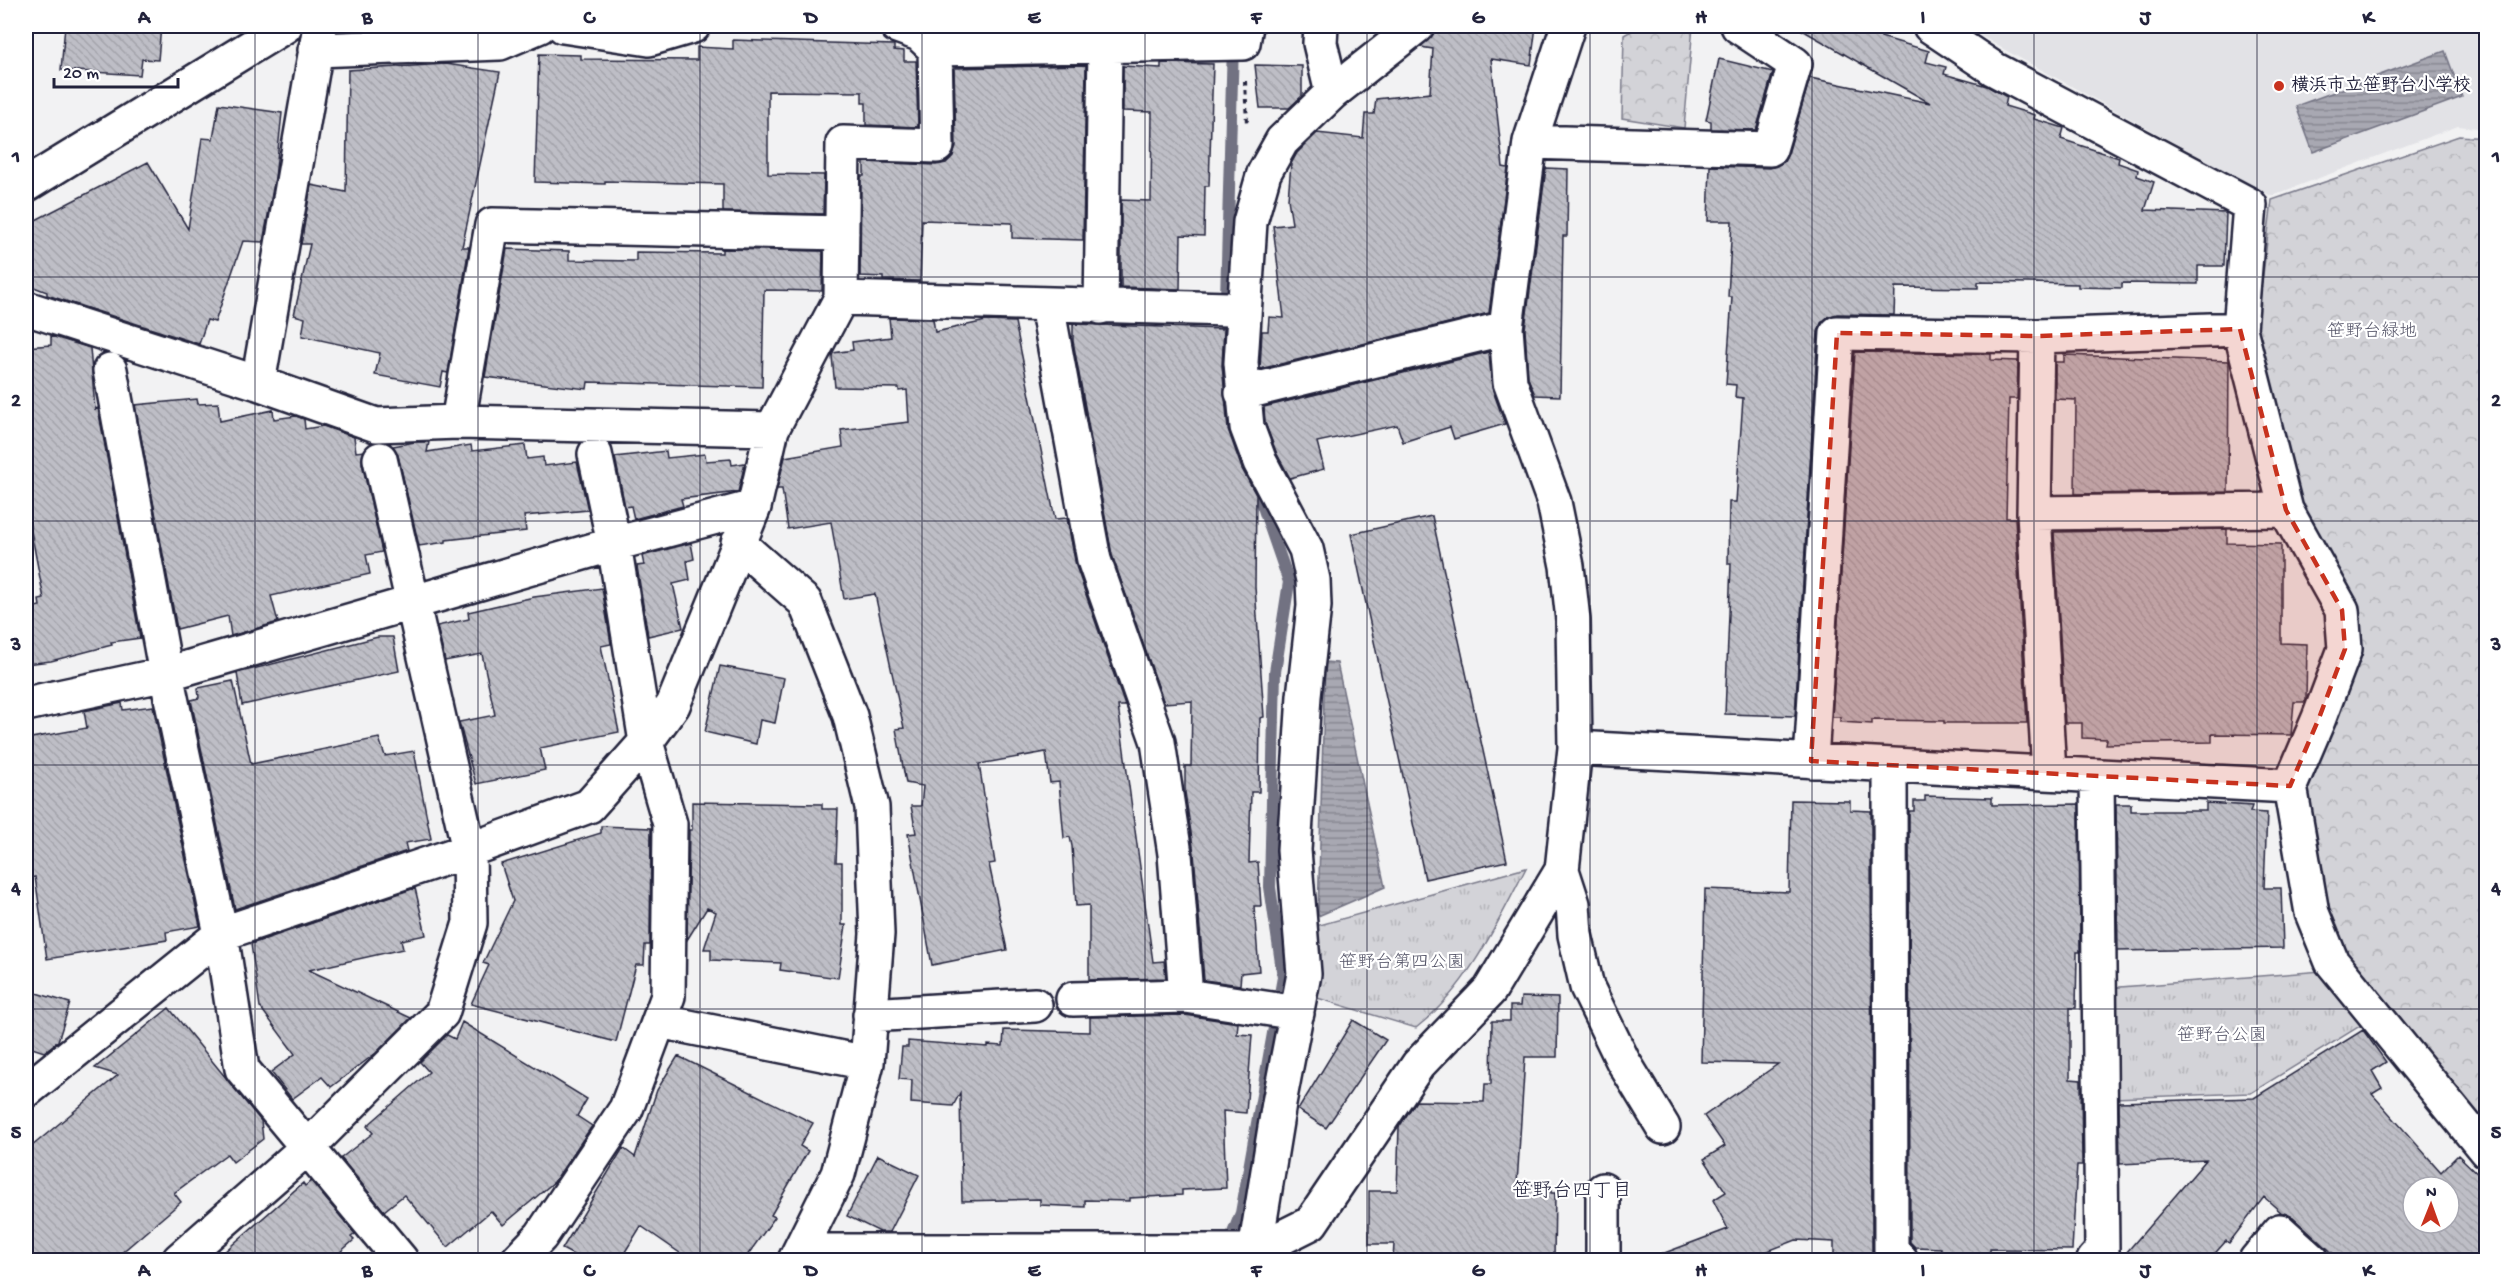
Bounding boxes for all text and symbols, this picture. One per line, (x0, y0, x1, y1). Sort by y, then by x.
text: A (137, 8, 152, 31)
text: B (361, 8, 373, 31)
text: C (583, 8, 597, 31)
text: D (802, 8, 818, 31)
text: E (1028, 8, 1042, 31)
text: F (1250, 8, 1263, 31)
text: G (1472, 8, 1486, 31)
text: H (1695, 8, 1707, 31)
text: I (1921, 8, 1926, 31)
text: J (2139, 8, 2152, 31)
text: K (2361, 8, 2376, 31)
scale bar (54, 51, 178, 89)
text: 20 m (63, 64, 99, 85)
place label: 横浜市立笹野台小学校 (2291, 75, 2471, 97)
marker: 横浜市立笹野台小学校 (2272, 79, 2286, 93)
text: 1 (11, 147, 20, 170)
text: 1 (2491, 147, 2500, 170)
park label: 笹野台緑地 (2327, 321, 2417, 343)
text: 2 (11, 391, 21, 414)
text: 2 (2491, 391, 2501, 414)
text: 3 (10, 635, 21, 658)
text: 3 (2490, 635, 2501, 658)
text: 4 (10, 879, 21, 902)
text: 4 (2490, 879, 2501, 902)
park label: 笹野台第四公園 (1339, 952, 1465, 974)
park label: 笹野台公園 (2177, 1025, 2267, 1047)
text: 5 (11, 1123, 22, 1146)
text: 5 (2491, 1123, 2502, 1146)
north arrow (2401, 1175, 2461, 1235)
district label: 笹野台四丁目 (1512, 1179, 1632, 1204)
text: N (2426, 1184, 2437, 1203)
text: A (137, 1261, 152, 1284)
text: B (361, 1261, 373, 1284)
text: C (583, 1261, 597, 1284)
text: D (802, 1261, 818, 1284)
text: E (1028, 1261, 1042, 1284)
text: F (1250, 1261, 1263, 1284)
text: G (1472, 1261, 1486, 1284)
text: H (1695, 1261, 1707, 1284)
text: I (1921, 1261, 1926, 1284)
text: J (2139, 1261, 2152, 1284)
text: K (2361, 1261, 2376, 1284)

